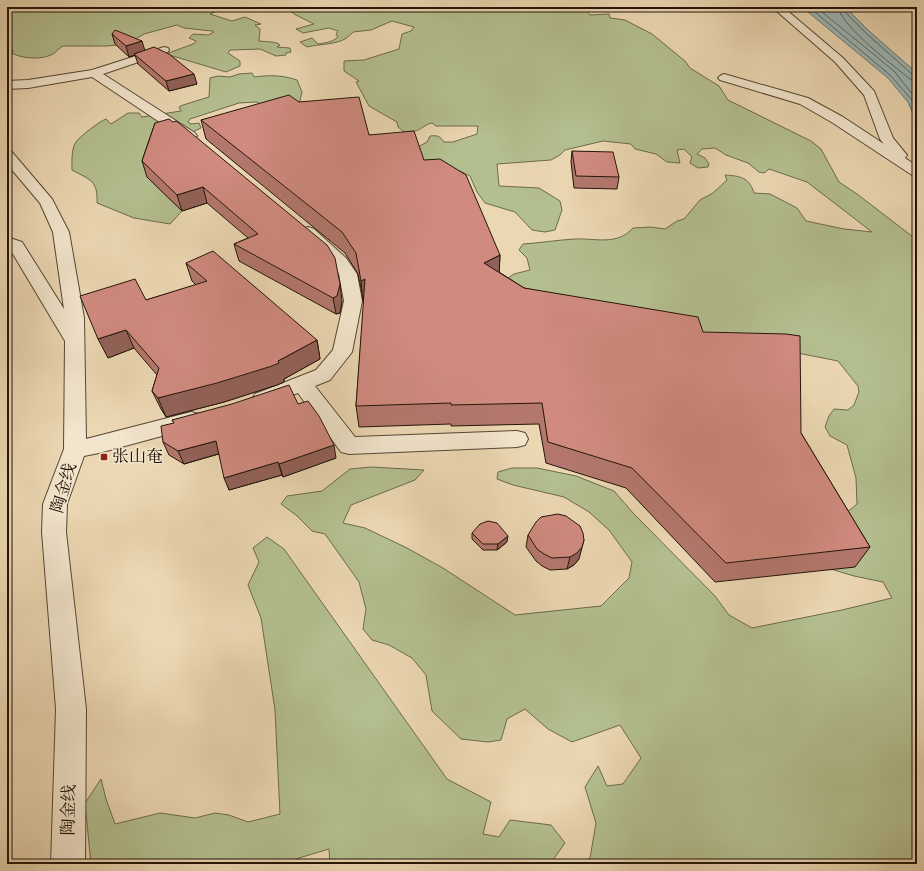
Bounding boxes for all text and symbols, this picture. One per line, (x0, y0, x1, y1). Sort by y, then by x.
place label: 张山奄 (112, 446, 163, 468)
marker: 张山奄 (99, 452, 109, 462)
street label: 陶金线 (46, 460, 82, 516)
street label: 陶金线 (58, 784, 80, 836)

